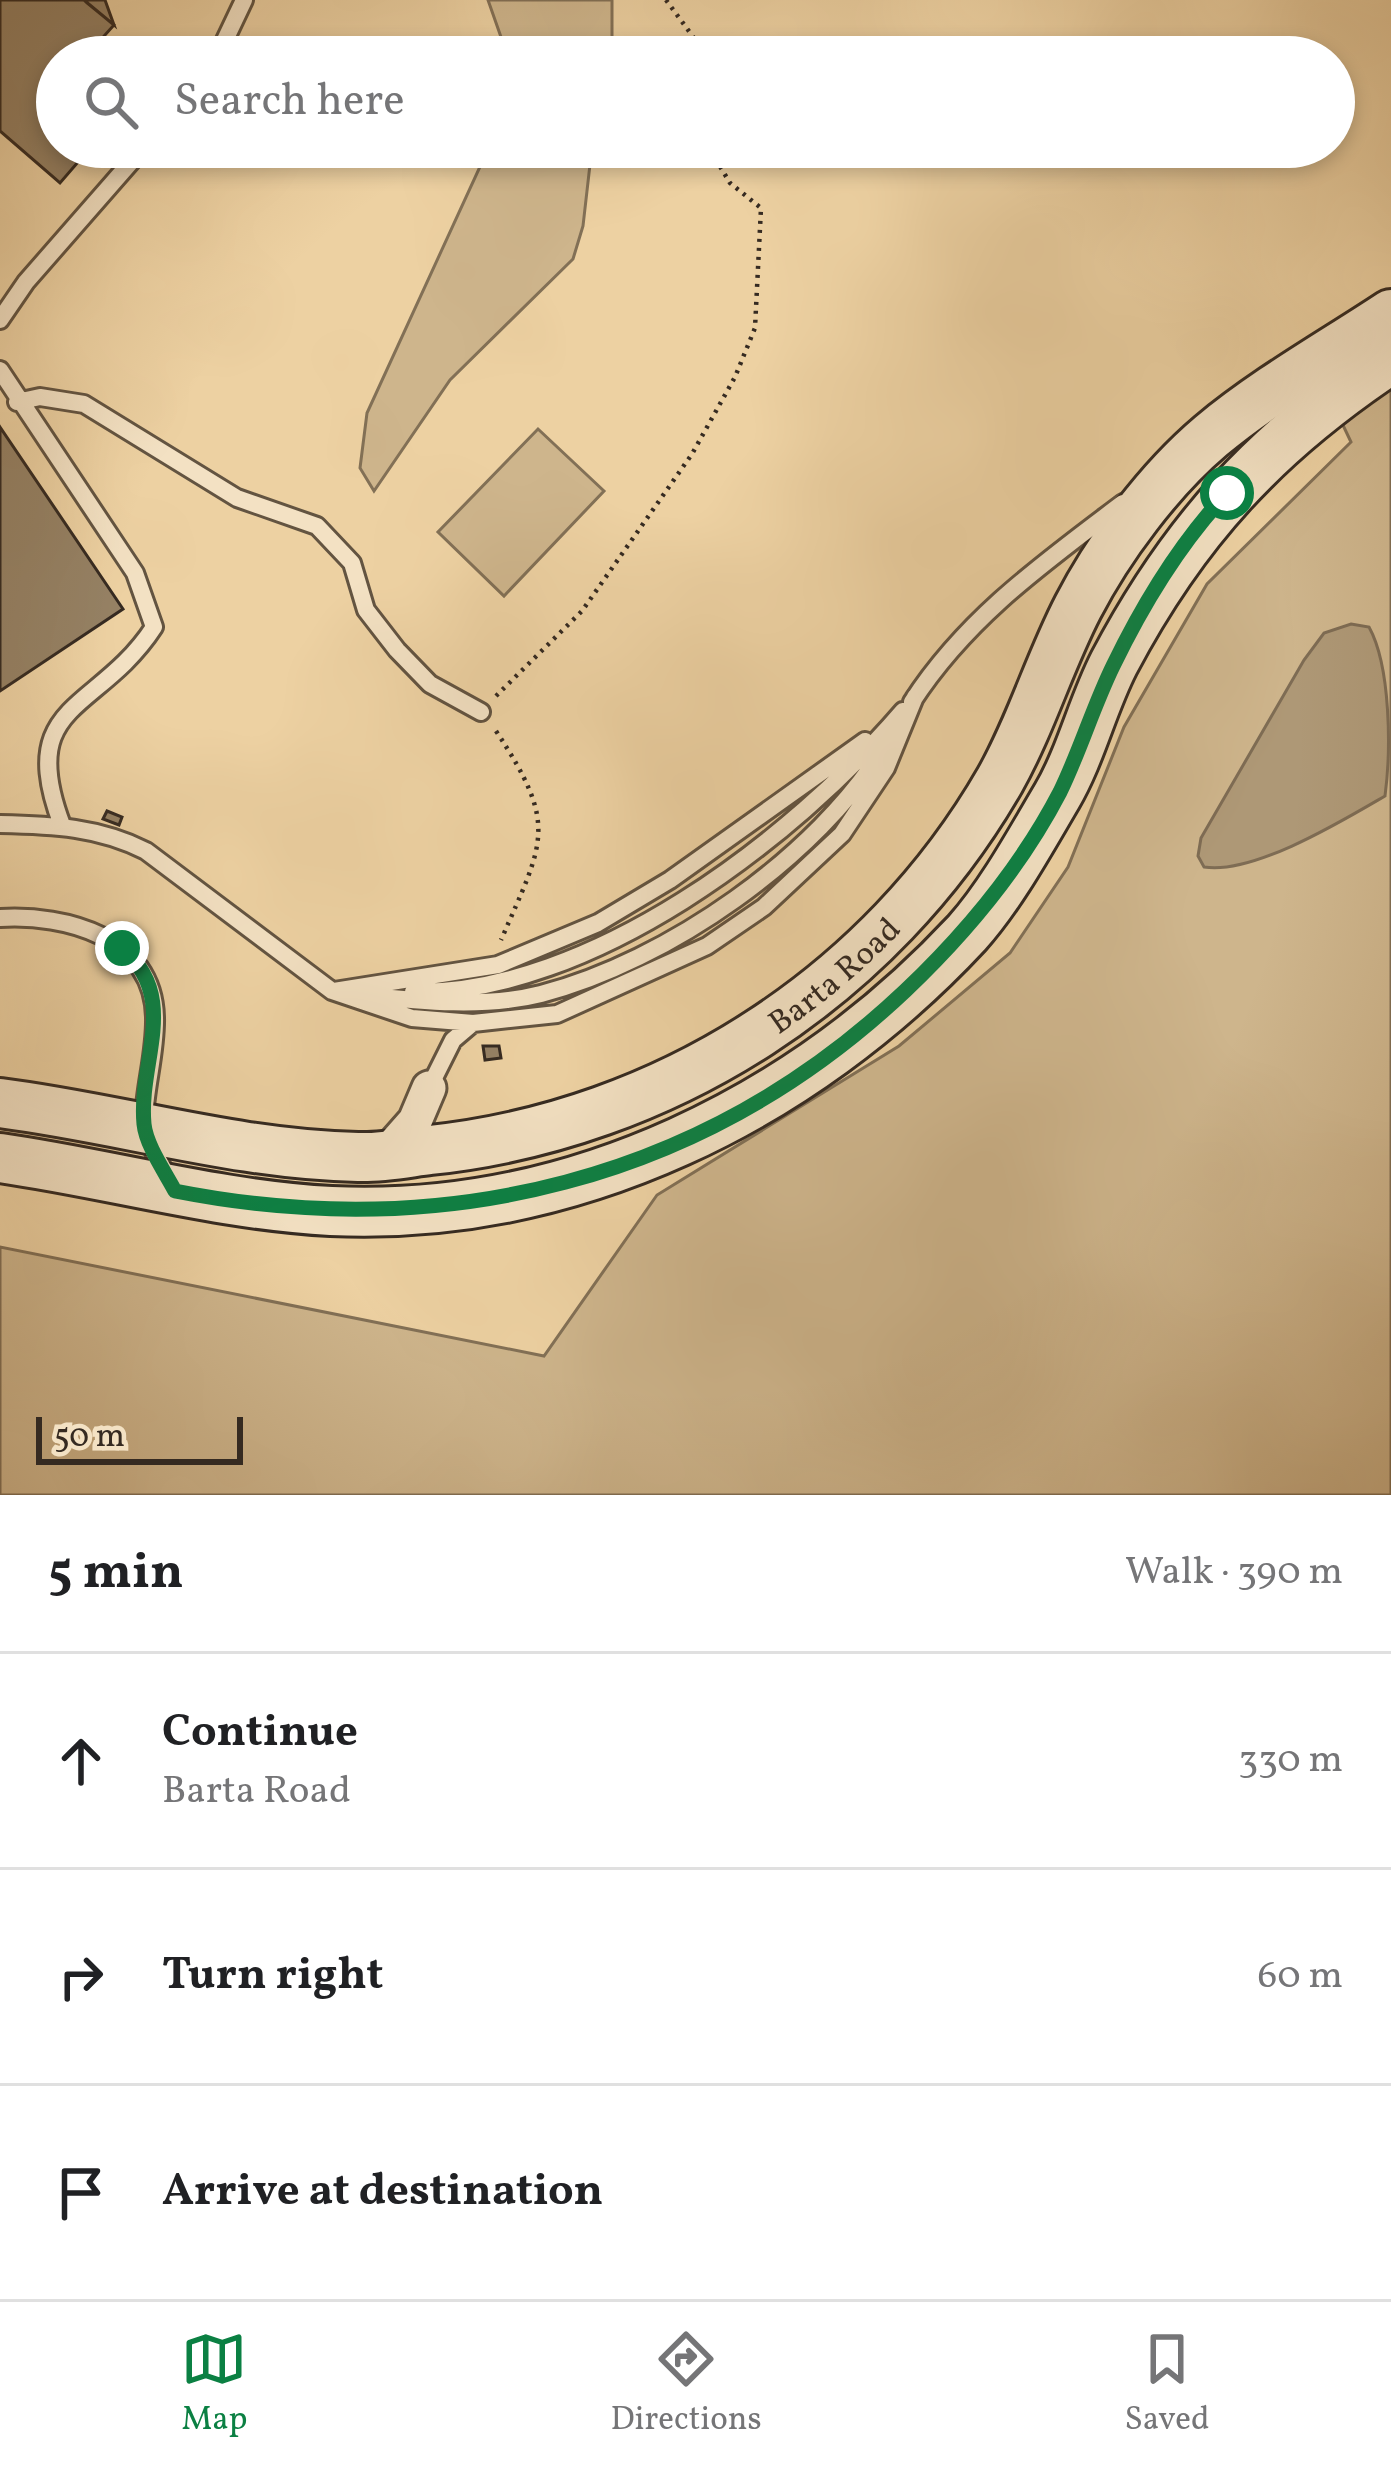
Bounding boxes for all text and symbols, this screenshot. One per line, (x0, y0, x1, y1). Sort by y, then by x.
search box (36, 36, 1355, 168)
icon: search (78, 69, 144, 135)
text: Search here (174, 71, 405, 134)
route start (1200, 466, 1254, 520)
street label: Barta Road (761, 909, 913, 1047)
route end (95, 921, 149, 975)
scale bar (36, 1411, 243, 1464)
text: 50 m (54, 1415, 125, 1461)
text: 5 min (48, 1538, 184, 1609)
text: Walk · 390 m (1125, 1546, 1343, 1600)
text: Continue (162, 1702, 358, 1765)
icon: ahead (48, 1728, 114, 1794)
text: 330 m (1238, 1734, 1343, 1788)
text: Barta Road (162, 1765, 351, 1819)
icon: right (48, 1944, 114, 2010)
text: Turn right (162, 1945, 383, 2008)
text: 60 m (1258, 1950, 1343, 2004)
icon: arrive (48, 2160, 114, 2226)
text: Arrive at destination (162, 2161, 603, 2224)
tab: Map (181, 2326, 248, 2444)
tab: Directions (610, 2326, 762, 2444)
tab: Saved (1125, 2326, 1210, 2444)

